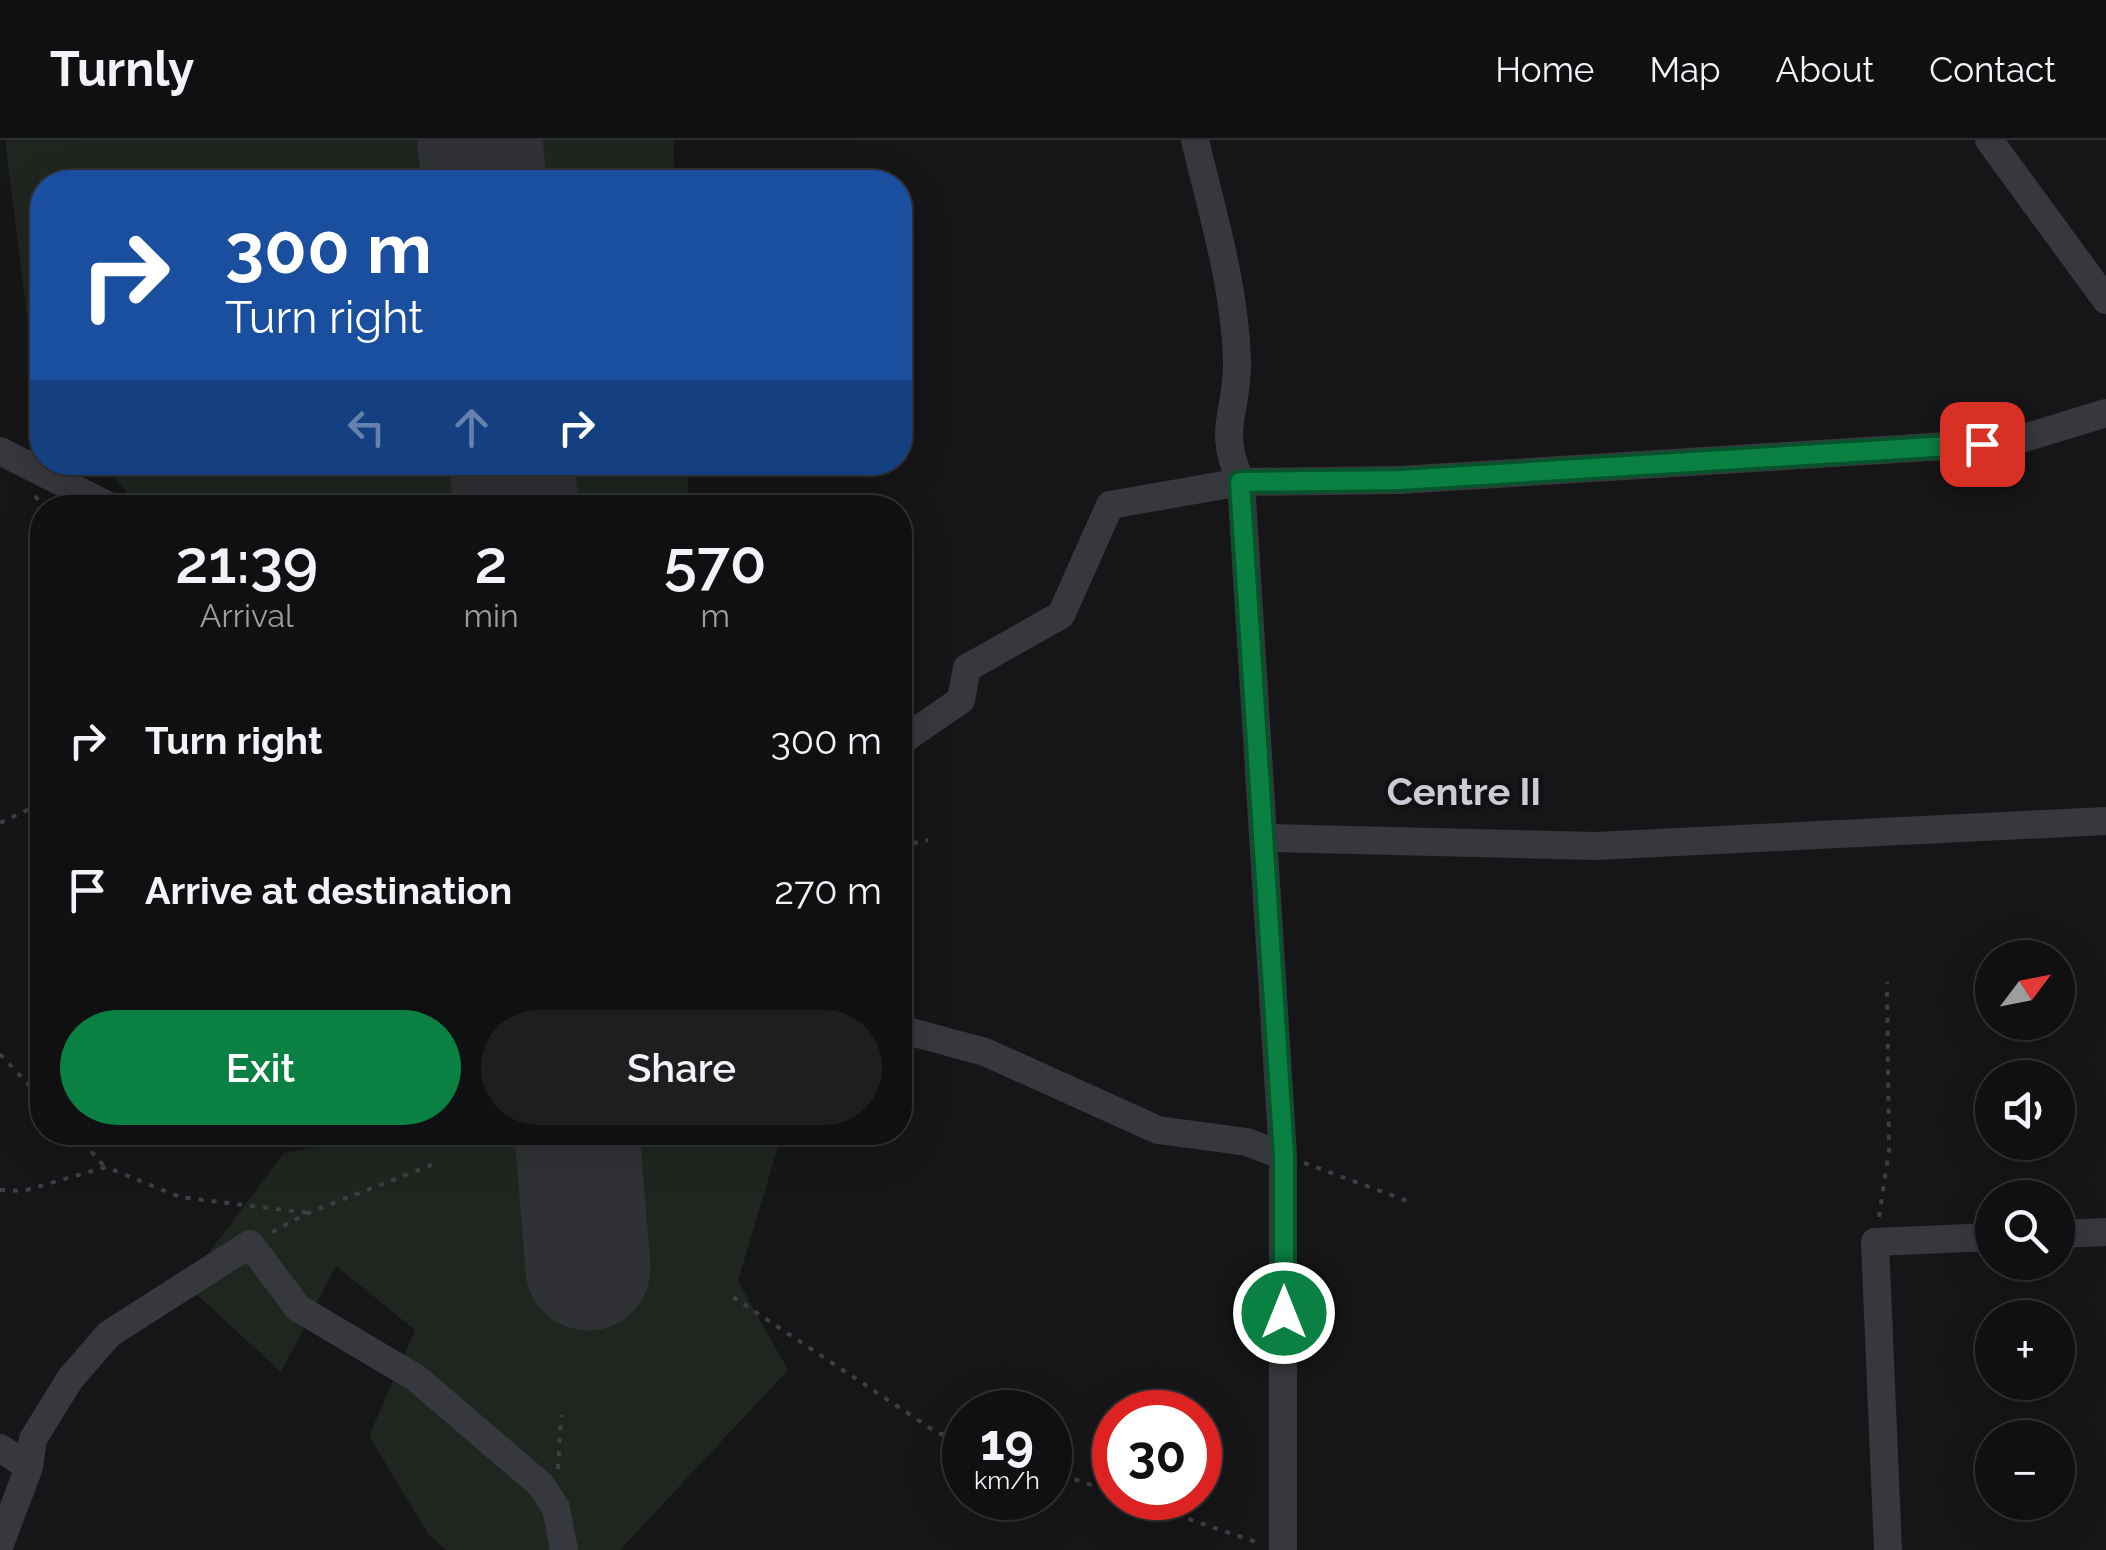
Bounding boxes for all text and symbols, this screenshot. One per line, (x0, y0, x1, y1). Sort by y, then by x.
text: Turnly (50, 41, 195, 97)
text: Home (1495, 49, 1594, 90)
text: Map (1649, 49, 1721, 90)
text: About (1776, 49, 1874, 90)
text: Contact (1929, 49, 2056, 90)
text: 300 m (225, 207, 432, 289)
icon: right (60, 210, 190, 340)
text: Turn right (225, 291, 423, 344)
icon: left (339, 400, 394, 455)
icon: ahead (444, 400, 499, 455)
icon: right (549, 400, 604, 455)
pin (1940, 402, 2025, 487)
icon: arrive (1955, 417, 2010, 472)
text: 21:39 (175, 527, 318, 597)
text: 2 (475, 527, 508, 597)
text: 570 (664, 527, 767, 597)
text: Arrival (200, 597, 294, 634)
text: min (464, 597, 519, 634)
text: m (701, 597, 730, 634)
icon: right (60, 713, 115, 768)
text: Turn right (145, 718, 322, 763)
text: 300 m (771, 718, 882, 763)
district label: Centre II (1387, 769, 1541, 814)
icon: arrive (60, 863, 115, 918)
text: Arrive at destination (145, 868, 512, 913)
text: 270 m (774, 868, 882, 913)
north arrow (1975, 940, 2075, 1040)
map controls (1975, 940, 2075, 1520)
button: Exit (60, 1010, 461, 1125)
button: Share (481, 1010, 882, 1125)
button: sound (1975, 1060, 2075, 1160)
button: search (1975, 1180, 2075, 1280)
position arrow (1232, 1261, 1336, 1365)
button: + (1975, 1300, 2075, 1400)
speed limit sign: 30 (1092, 1390, 1222, 1520)
text: 19 (980, 1413, 1034, 1472)
button: − (1975, 1420, 2075, 1520)
text: km/h (974, 1465, 1040, 1495)

